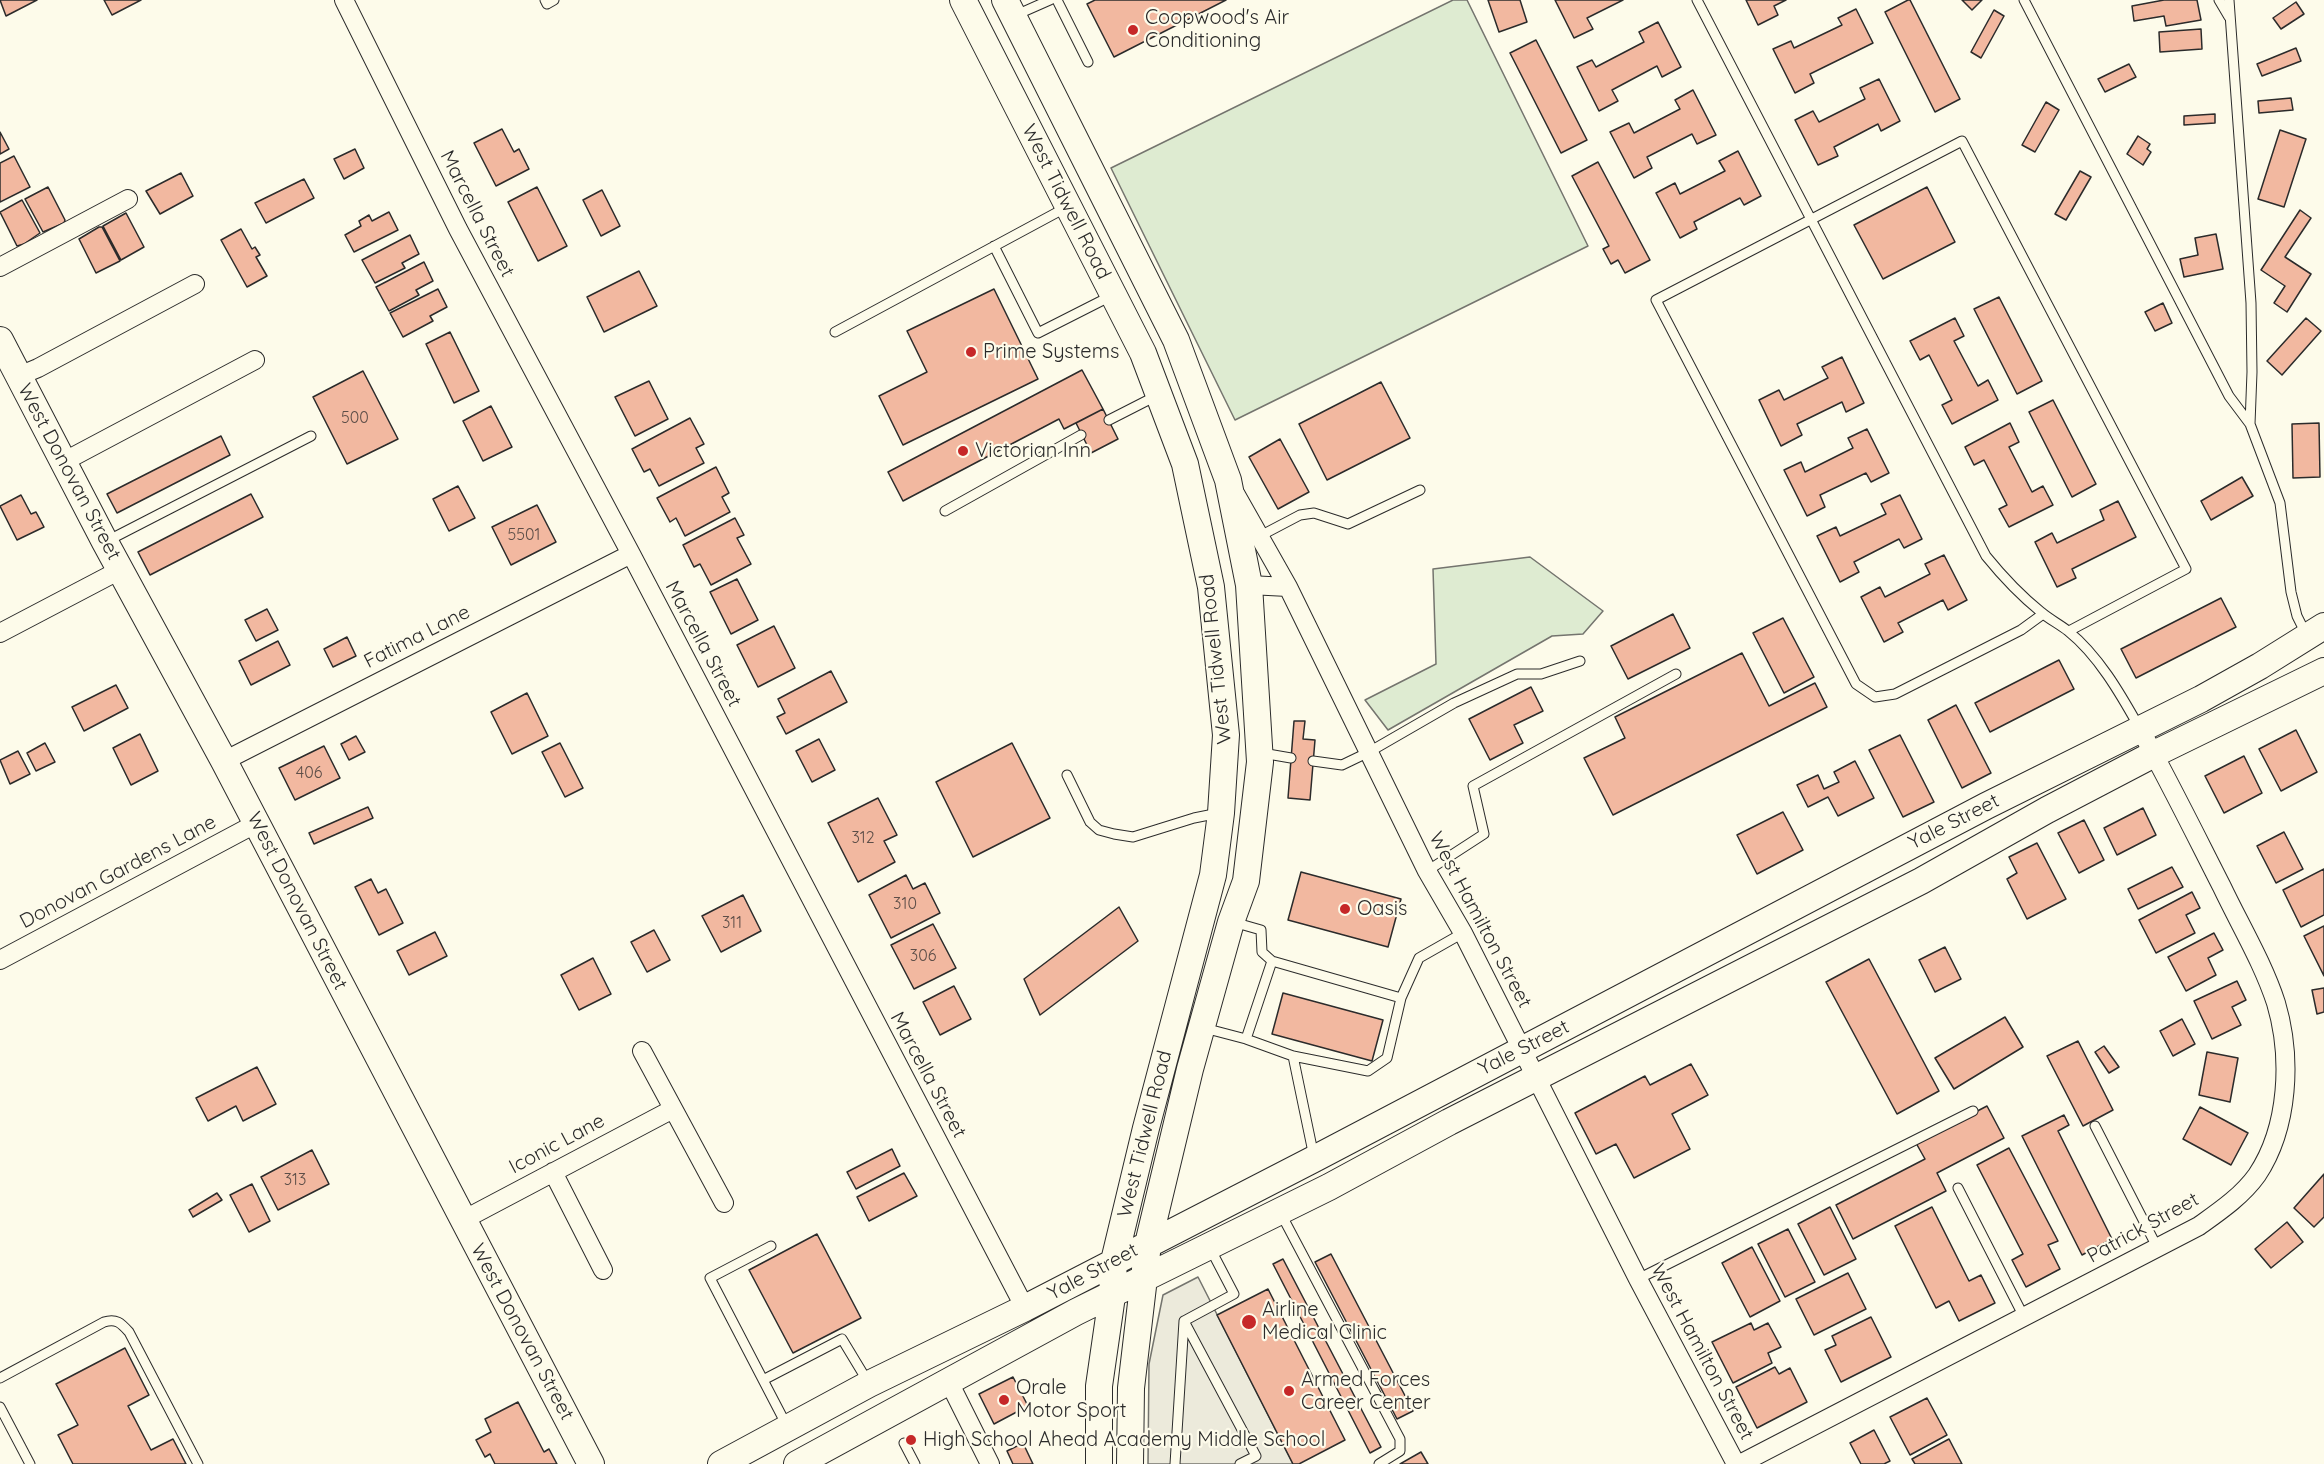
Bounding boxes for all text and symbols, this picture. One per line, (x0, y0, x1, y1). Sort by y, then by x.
place label: Coopwood's Air Conditioning (1145, 6, 1289, 53)
marker: Coopwood's Air Conditioning (1126, 23, 1140, 37)
street label: West Tidwell Road (1016, 120, 1116, 284)
street label: Marcella Street (435, 147, 519, 281)
place label: Prime Systems (983, 340, 1119, 364)
marker: Prime Systems (964, 345, 978, 359)
street label: West Donovan Street (12, 380, 126, 564)
house number: 500 (341, 408, 369, 428)
place label: Victorian Inn (975, 439, 1091, 463)
marker: Victorian Inn (956, 444, 970, 458)
house number: 5501 (508, 525, 540, 545)
street label: West Tidwell Road (1195, 573, 1237, 745)
street label: Marcella Street (660, 577, 746, 711)
street label: Fatima Lane (360, 600, 474, 674)
house number: 406 (296, 763, 322, 783)
street label: Yale Street (1905, 789, 2003, 855)
street label: West Donovan Street (242, 808, 352, 994)
street label: Donovan Gardens Lane (16, 810, 220, 934)
house number: 312 (851, 828, 875, 848)
street label: West Hamilton Street (1423, 828, 1537, 1012)
house number: 310 (893, 894, 917, 914)
place label: Oasis (1357, 897, 1407, 921)
marker: Oasis (1338, 902, 1352, 916)
house number: 311 (722, 913, 742, 933)
house number: 306 (910, 946, 936, 966)
street label: Marcella Street (885, 1008, 971, 1142)
street label: Yale Street (1475, 1015, 1573, 1081)
street label: West Tidwell Road (1113, 1048, 1177, 1220)
street label: Iconic Lane (505, 1109, 609, 1179)
house number: 313 (284, 1170, 306, 1190)
street label: Patrick Street (2083, 1187, 2203, 1269)
street label: Yale Street (1044, 1238, 1142, 1306)
street label: West Donovan Street (465, 1240, 579, 1424)
street label: West Hamilton Street (1645, 1260, 1759, 1444)
place label: Airline Medical Clinic (1262, 1298, 1387, 1345)
marker: Airline Medical Clinic (1240, 1313, 1258, 1331)
place label: Armed Forces Career Center (1301, 1368, 1431, 1415)
place label: Orale Motor Sport (1016, 1376, 1126, 1423)
marker: Armed Forces Career Center (1282, 1384, 1296, 1398)
marker: Orale Motor Sport (997, 1393, 1011, 1407)
place label: High School Ahead Academy Middle School (923, 1428, 1325, 1452)
marker: High School Ahead Academy Middle School (904, 1433, 918, 1447)

